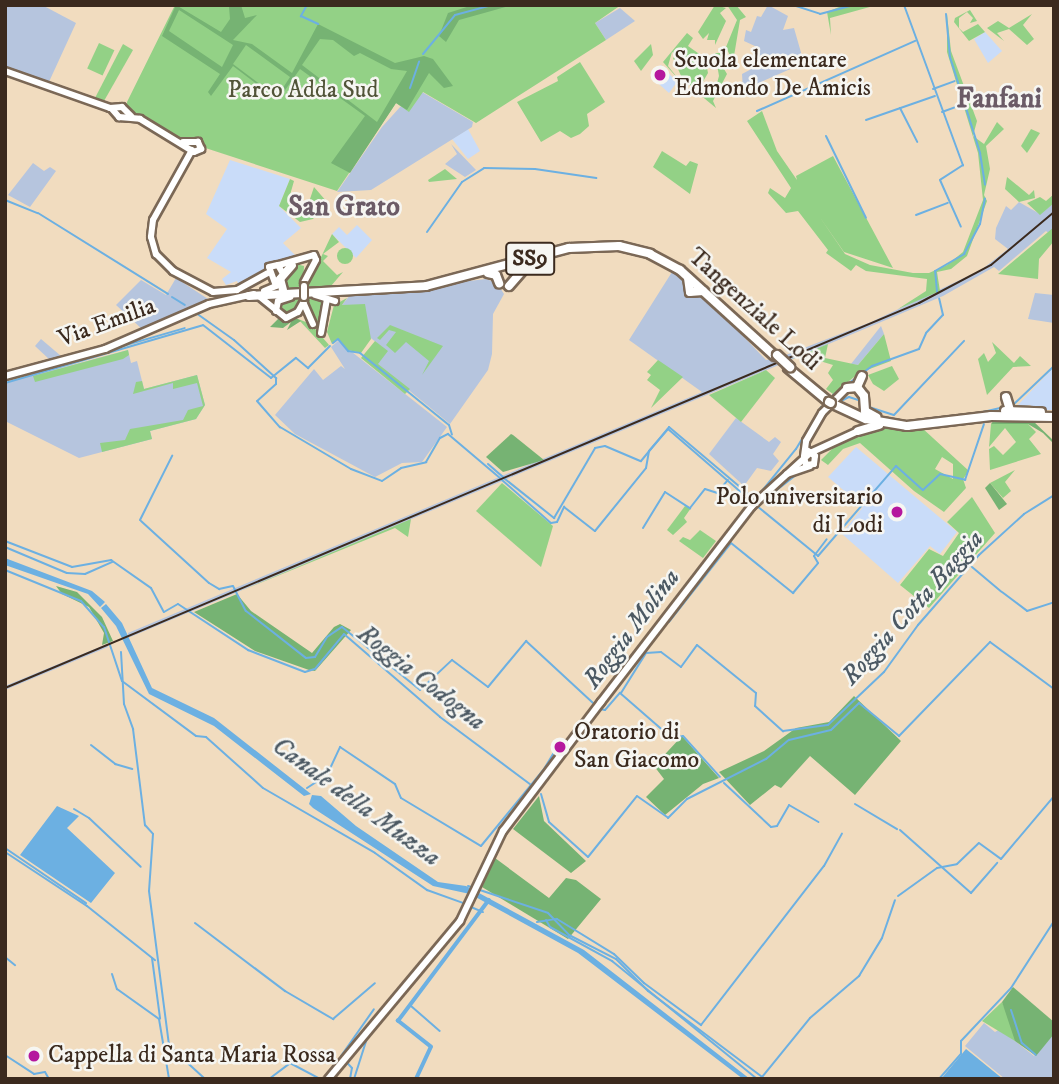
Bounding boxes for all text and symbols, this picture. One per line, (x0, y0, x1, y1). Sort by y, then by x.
place label: Scuola elementare Edmondo De Amicis (674, 47, 871, 103)
marker: Scuola elementare Edmondo De Amicis (652, 67, 668, 83)
park label: Parco Adda Sud (228, 77, 378, 105)
district label: Fanfani (956, 82, 1042, 116)
district label: San Grato (288, 190, 400, 224)
road number: SS9 (504, 240, 556, 278)
street label: Tangenziale Lodi (682, 243, 826, 377)
street label: Via Emilia (54, 292, 160, 354)
place label: Polo universitario di Lodi (716, 484, 883, 540)
marker: Polo universitario di Lodi (889, 504, 905, 520)
water label: Roggia Cotta Baggia (835, 524, 991, 692)
water label: Roggia Molina (577, 563, 687, 695)
water label: Roggia Codogna (351, 618, 491, 738)
place label: Oratorio di San Giacomo (574, 719, 699, 775)
water label: Canale della Muzza (266, 730, 446, 874)
marker: Oratorio di San Giacomo (552, 739, 568, 755)
place label: Cappella di Santa Maria Rossa (48, 1042, 336, 1070)
marker: Cappella di Santa Maria Rossa (26, 1048, 42, 1064)

